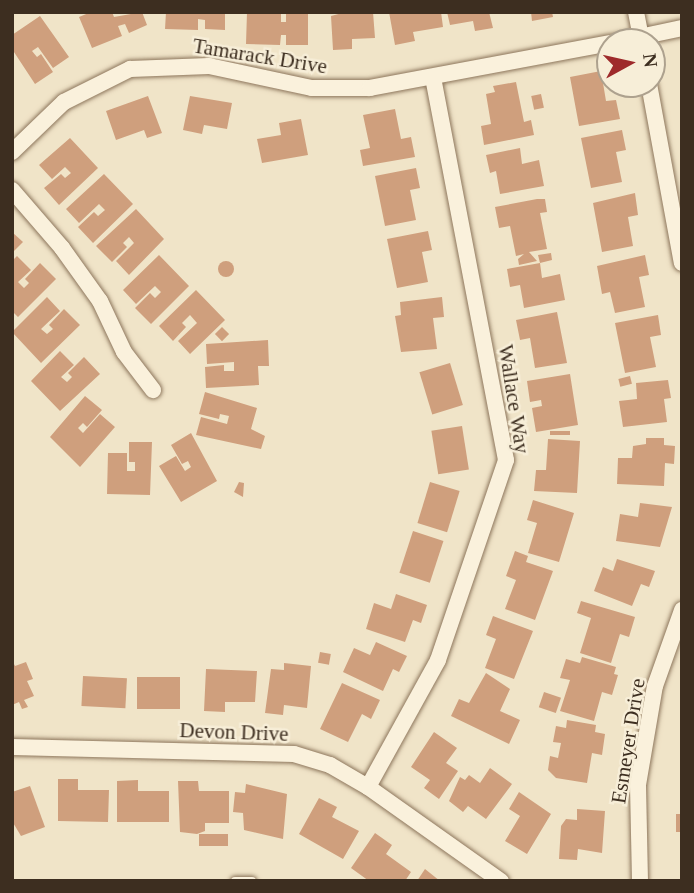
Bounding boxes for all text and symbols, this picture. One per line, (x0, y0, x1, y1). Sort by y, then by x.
north arrow (596, 28, 666, 98)
street label: Tamarack Drive (191, 33, 329, 79)
text: N (639, 52, 662, 69)
street label: Wallace Way (493, 343, 535, 455)
street label: Esmeyer Drive (606, 677, 650, 805)
street label: Devon Drive (179, 718, 289, 746)

